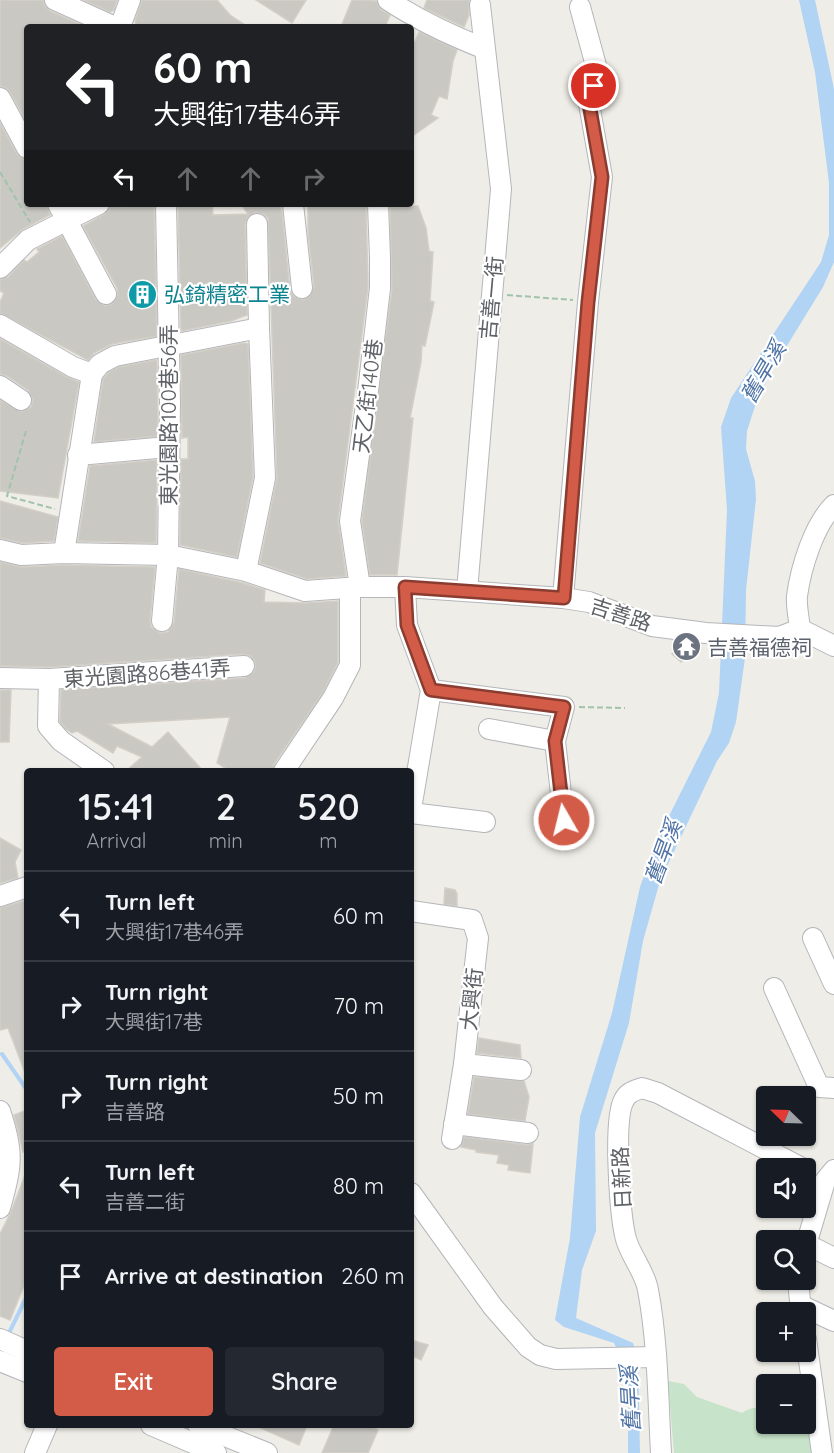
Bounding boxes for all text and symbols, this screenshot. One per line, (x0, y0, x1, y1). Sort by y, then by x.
text: 60 m (153, 41, 253, 94)
icon: left (54, 48, 132, 126)
pin (568, 60, 619, 111)
icon: arrive (577, 69, 610, 102)
text: 大興街17巷46弄 (153, 97, 341, 131)
icon: left (108, 162, 141, 195)
icon: ahead (171, 162, 204, 195)
icon: ahead (234, 162, 267, 195)
icon: right (297, 162, 330, 195)
street label: 吉善一街 (474, 255, 508, 341)
building icon: 弘錡精密工業 (127, 278, 159, 310)
place label: 弘錡精密工業 (164, 281, 290, 307)
street label: 東光園路100巷56弄 (155, 324, 181, 506)
water label: 舊旱溪 (734, 334, 793, 408)
street label: 天乙街140巷 (347, 337, 387, 455)
street label: 吉善路 (587, 592, 655, 636)
temple icon: 吉善福德祠 (670, 631, 702, 663)
place label: 吉善福德祠 (707, 634, 812, 660)
street label: 東光園路86巷41弄 (63, 654, 231, 692)
text: 15:41 (78, 784, 155, 829)
text: 2 (216, 784, 236, 829)
text: 520 (297, 784, 360, 829)
position arrow (532, 788, 596, 852)
water label: 舊旱溪 (639, 813, 688, 888)
text: Arrival (86, 828, 146, 853)
text: min (209, 828, 243, 853)
text: m (319, 828, 338, 853)
text: Turn left (105, 888, 195, 916)
icon: left (54, 900, 87, 933)
text: 60 m (333, 902, 384, 930)
text: 大興街17巷46弄 (105, 919, 244, 944)
street label: 大興街 (455, 966, 487, 1032)
text: Turn right (105, 978, 209, 1006)
icon: right (54, 990, 87, 1023)
text: 70 m (334, 992, 384, 1020)
text: 大興街17巷 (105, 1009, 203, 1034)
text: Turn right (105, 1068, 209, 1096)
icon: right (54, 1080, 87, 1113)
text: 50 m (333, 1082, 384, 1110)
north arrow (756, 1086, 816, 1146)
map controls (756, 1086, 816, 1434)
text: 吉善路 (105, 1099, 165, 1124)
street label: 日新路 (606, 1146, 636, 1210)
text: Turn left (105, 1158, 195, 1186)
button: sound (756, 1158, 816, 1218)
icon: left (54, 1170, 87, 1203)
text: 80 m (333, 1172, 384, 1200)
text: 吉善二街 (105, 1189, 185, 1214)
button: search (756, 1230, 816, 1290)
icon: arrive (54, 1260, 87, 1293)
text: Arrive at destination (105, 1262, 323, 1290)
text: 260 m (341, 1262, 404, 1290)
button: + (756, 1302, 816, 1362)
button: Exit (54, 1347, 213, 1416)
button: Share (225, 1347, 384, 1416)
water label: 舊旱溪 (614, 1362, 646, 1433)
button: − (756, 1374, 816, 1434)

